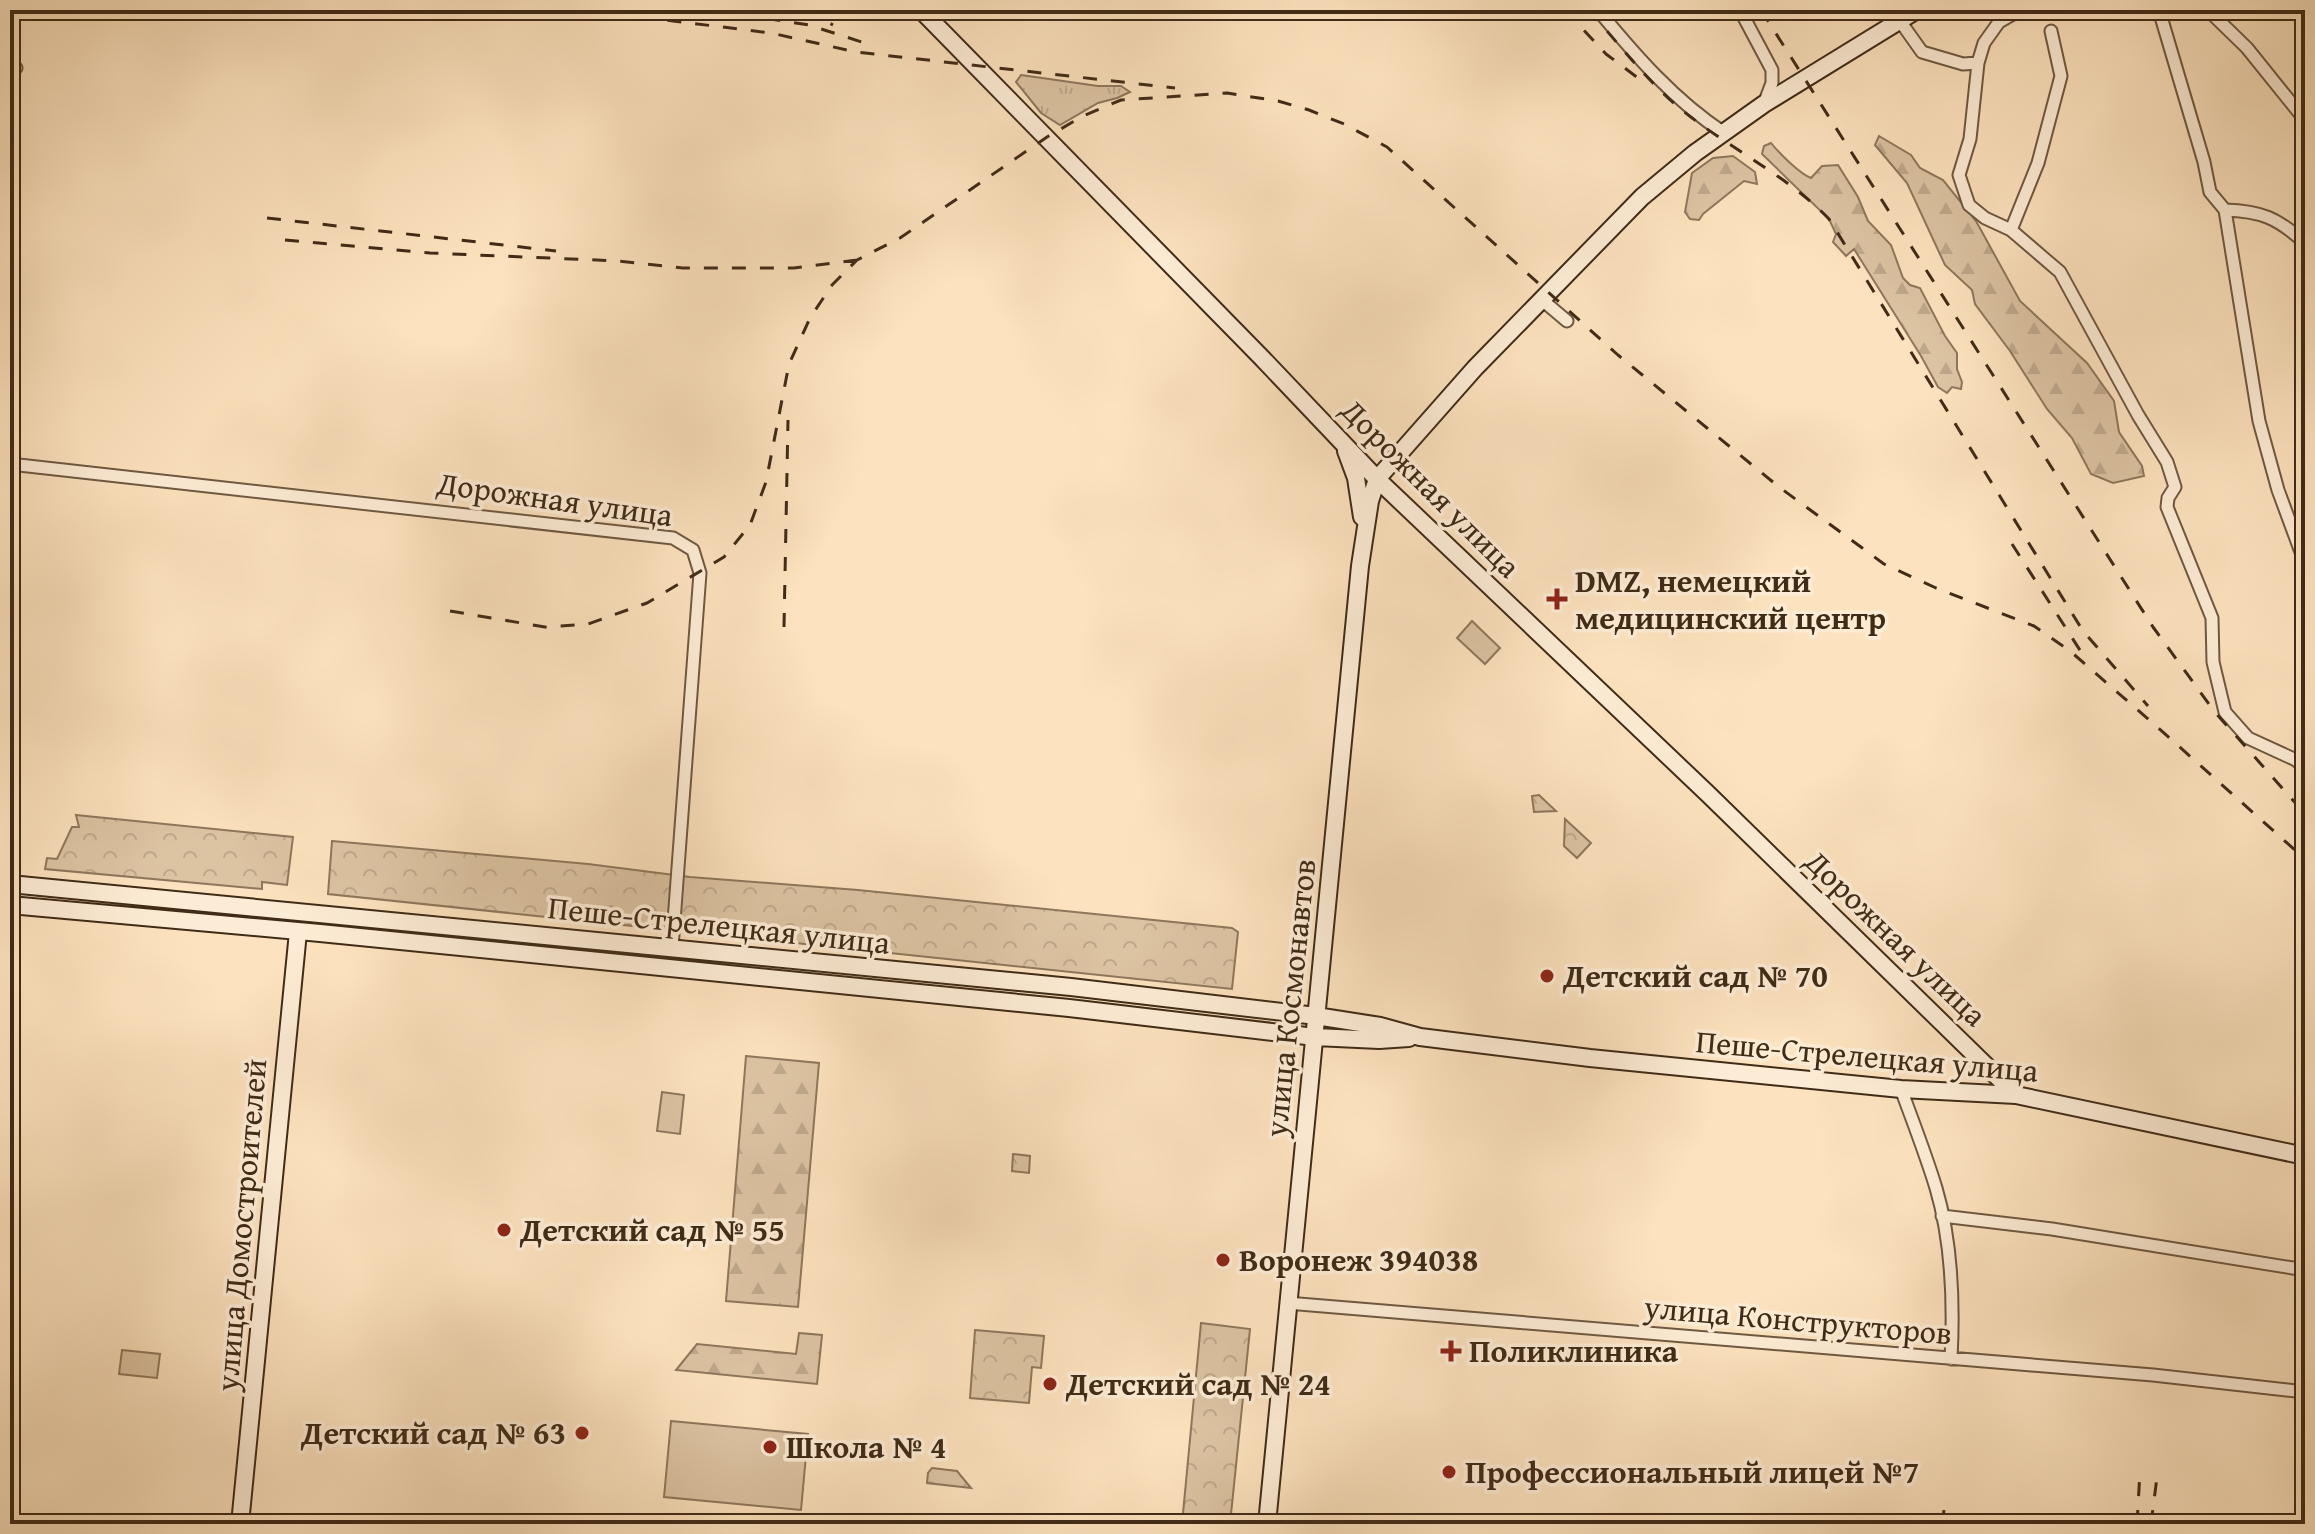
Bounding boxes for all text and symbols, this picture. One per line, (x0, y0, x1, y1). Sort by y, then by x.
street label: Дорожная улица (1330, 386, 1532, 589)
street label: Дорожная улица (433, 459, 677, 538)
place label: DMZ, немецкий медицинский центр (1575, 557, 1886, 641)
marker: DMZ, немецкий медицинский центр (1546, 588, 1568, 610)
street label: Дорожная улица (1794, 838, 1999, 1037)
street label: улица Космонавтов (1251, 856, 1327, 1140)
street label: Пеше-Стрелецкая улица (546, 883, 893, 966)
place label: Детский сад № 70 (1562, 952, 1828, 999)
marker: Детский сад № 70 (1538, 967, 1556, 985)
street label: Пеше-Стрелецкая улица (1694, 1017, 2041, 1094)
street label: улица Домостроителей (202, 1057, 278, 1394)
place label: Детский сад № 55 (519, 1206, 785, 1253)
marker: Детский сад № 55 (495, 1221, 513, 1239)
place label: Воронеж 394038 (1239, 1236, 1478, 1283)
marker: Воронеж 394038 (1214, 1251, 1232, 1269)
street label: улица Конструкторов (1641, 1283, 1954, 1356)
place label: Поликлиника (1469, 1327, 1679, 1374)
marker: Поликлиника (1440, 1340, 1462, 1362)
place label: Детский сад № 24 (1065, 1360, 1331, 1407)
marker: Детский сад № 24 (1041, 1375, 1059, 1393)
place label: Детский сад № 63 (300, 1409, 566, 1456)
place label: Школа № 4 (786, 1423, 946, 1470)
marker: Детский сад № 63 (573, 1424, 591, 1442)
marker: Школа № 4 (761, 1438, 779, 1456)
place label: Профессиональный лицей №7 (1465, 1448, 1919, 1495)
marker: Профессиональный лицей №7 (1440, 1463, 1458, 1481)

